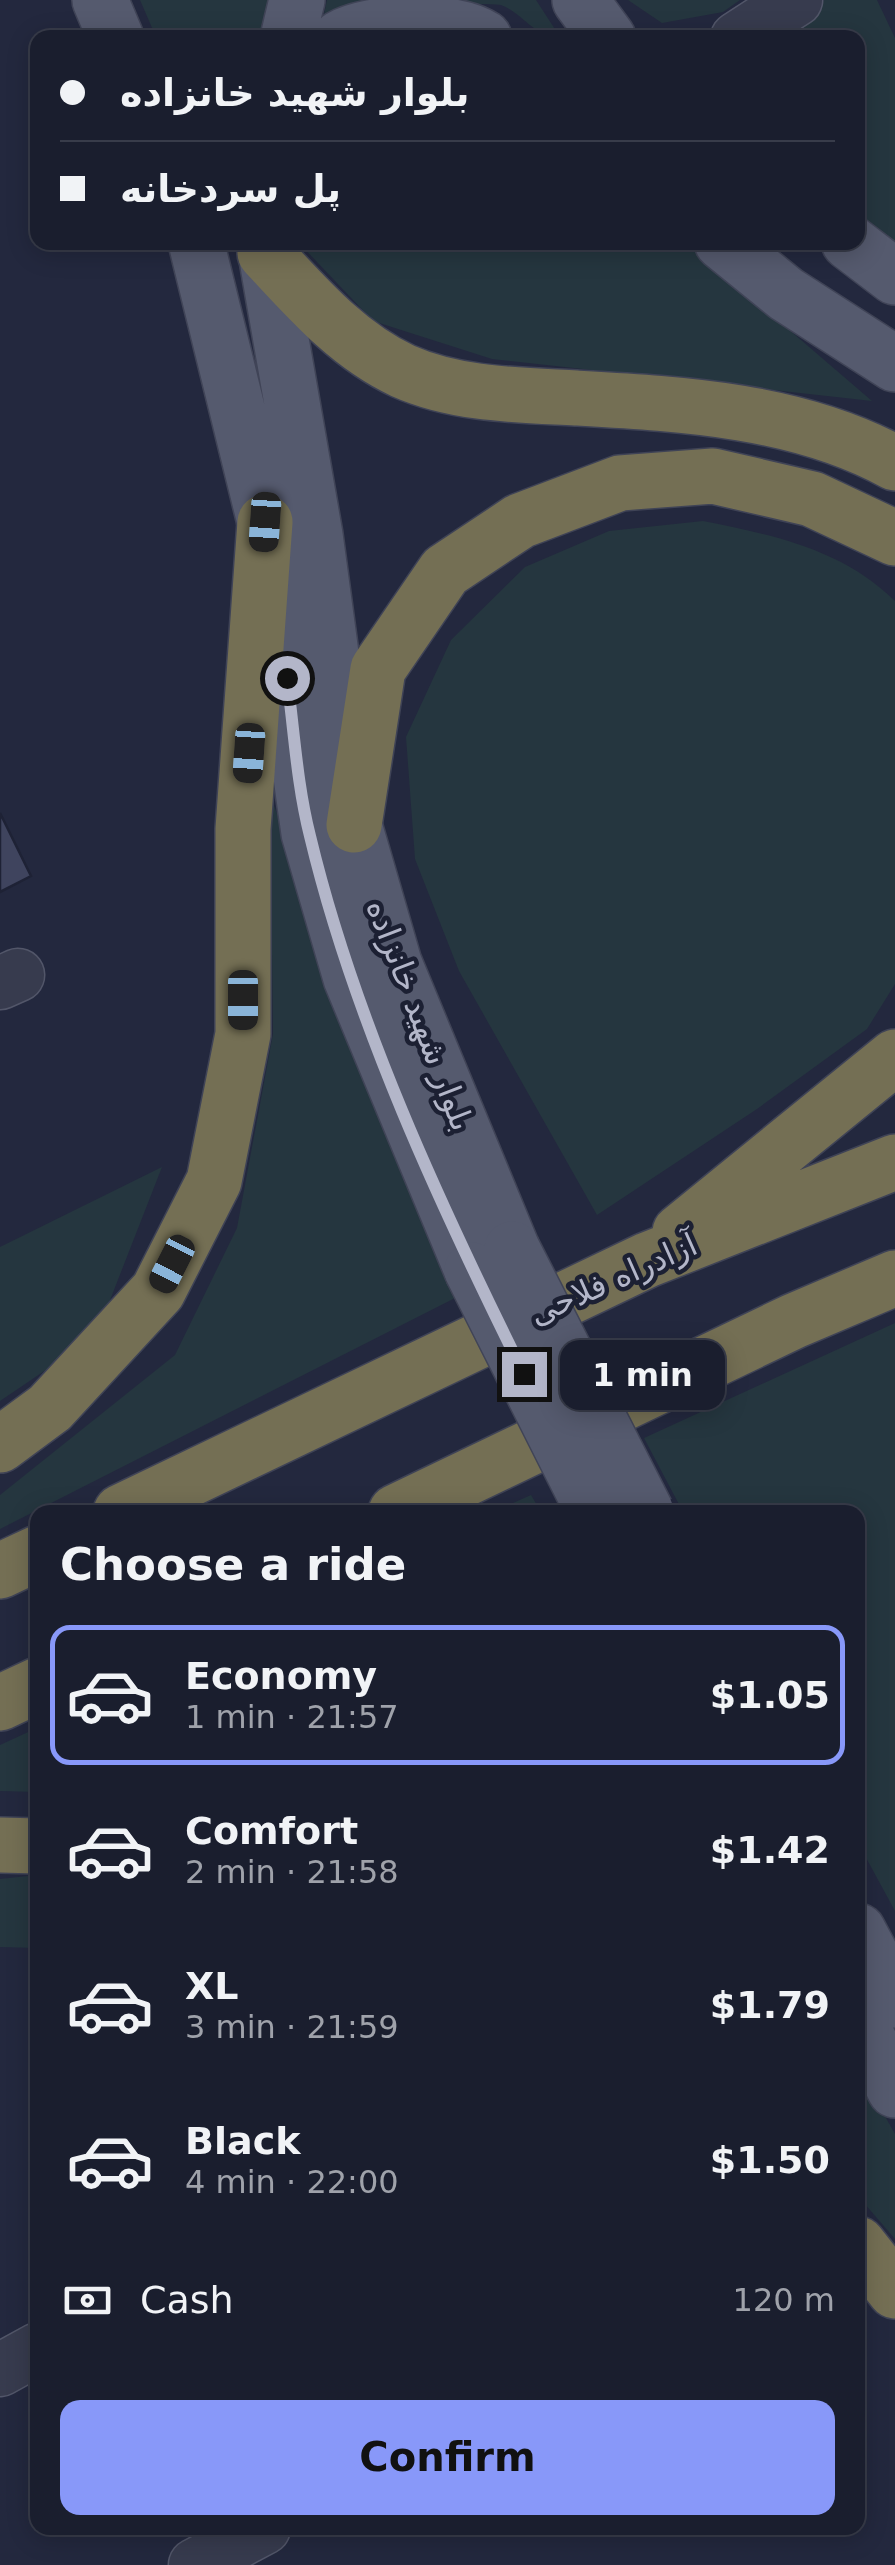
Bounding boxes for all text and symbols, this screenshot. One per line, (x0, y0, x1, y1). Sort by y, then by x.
text: بلوار شهید خانزاده (120, 71, 469, 115)
text: پل سردخانه (120, 167, 341, 211)
car (248, 491, 282, 553)
route start (265, 656, 310, 701)
car (232, 722, 266, 784)
street label: بلوار شهید خانزاده (358, 894, 482, 1136)
car (228, 970, 258, 1030)
street label: آزادراه فلاحی (523, 1223, 705, 1333)
car (145, 1230, 199, 1298)
callout: 1 min (559, 1339, 724, 1409)
route end (502, 1352, 547, 1397)
text: 1 min (592, 1356, 693, 1394)
text: Choose a ride (60, 1538, 406, 1591)
icon: car (65, 1650, 155, 1740)
text: Economy (185, 1654, 377, 1698)
text: $1.05 (710, 1673, 830, 1717)
text: 1 min · 21:57 (185, 1698, 399, 1736)
icon: car (65, 1805, 155, 1895)
text: Comfort (185, 1809, 358, 1853)
text: $1.42 (710, 1828, 830, 1872)
text: 2 min · 21:58 (185, 1853, 399, 1891)
icon: car (65, 1960, 155, 2050)
text: XL (185, 1964, 239, 2008)
text: $1.79 (710, 1983, 830, 2027)
text: 3 min · 21:59 (185, 2008, 399, 2046)
icon: car (65, 2115, 155, 2205)
text: Black (185, 2119, 300, 2163)
text: $1.50 (710, 2138, 830, 2182)
text: 4 min · 22:00 (185, 2163, 399, 2201)
icon: cash (60, 2273, 115, 2328)
text: Cash (140, 2278, 234, 2322)
text: 120 m (733, 2281, 835, 2319)
button: Confirm (60, 2400, 835, 2515)

